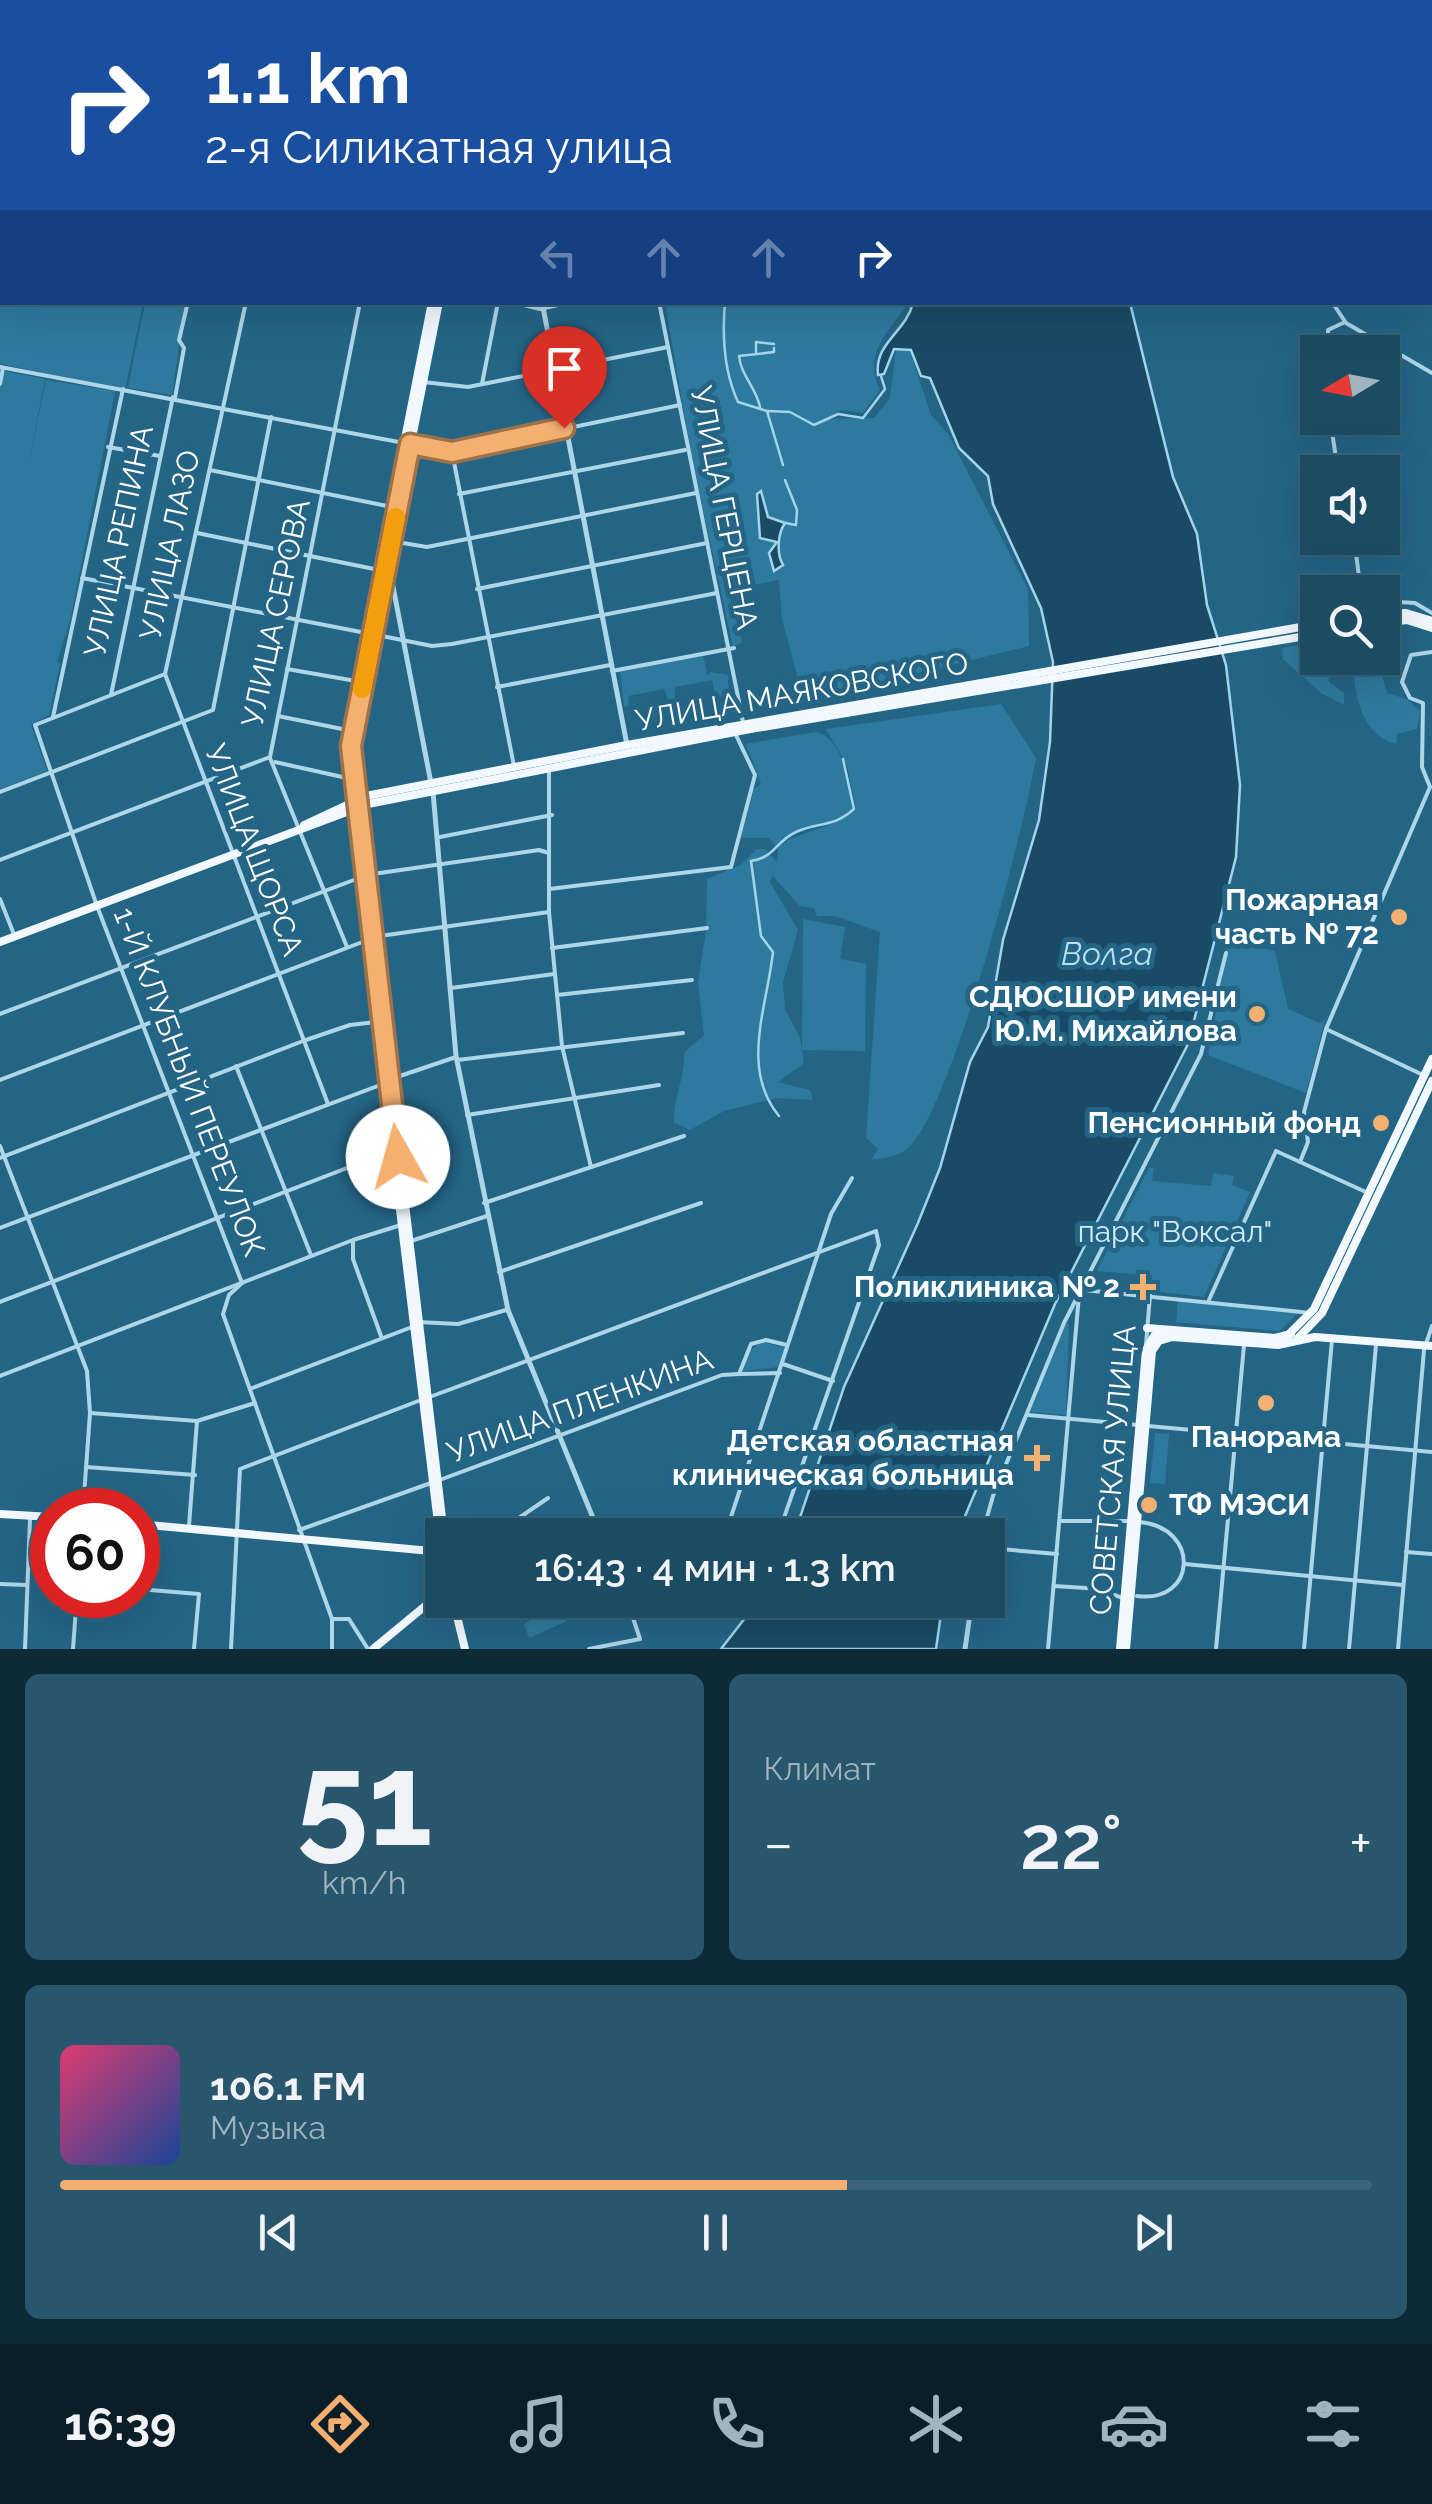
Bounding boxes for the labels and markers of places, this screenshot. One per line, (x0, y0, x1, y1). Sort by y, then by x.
pin (522, 326, 607, 429)
place label: Пожарная часть № 72 (1215, 882, 1379, 951)
marker: Пожарная часть № 72 (1388, 906, 1410, 928)
place label: СДЮСШОР имени Ю.М. Михайлова (969, 979, 1237, 1048)
marker: СДЮСШОР имени Ю.М. Михайлова (1246, 1003, 1268, 1025)
place label: Пенсионный фонд (1087, 1105, 1361, 1140)
marker: Пенсионный фонд (1370, 1112, 1392, 1134)
place label: Поликлиника № 2 (854, 1269, 1120, 1304)
marker: Поликлиника № 2 (1130, 1274, 1156, 1300)
marker: Панорама (1255, 1392, 1277, 1414)
place label: Панорама (1191, 1419, 1341, 1454)
place label: Детская областная клиническая больница (672, 1423, 1014, 1492)
marker: Детская областная клиническая больница (1024, 1445, 1050, 1471)
place label: ТФ МЭСИ (1169, 1487, 1310, 1522)
marker: ТФ МЭСИ (1138, 1494, 1160, 1516)

